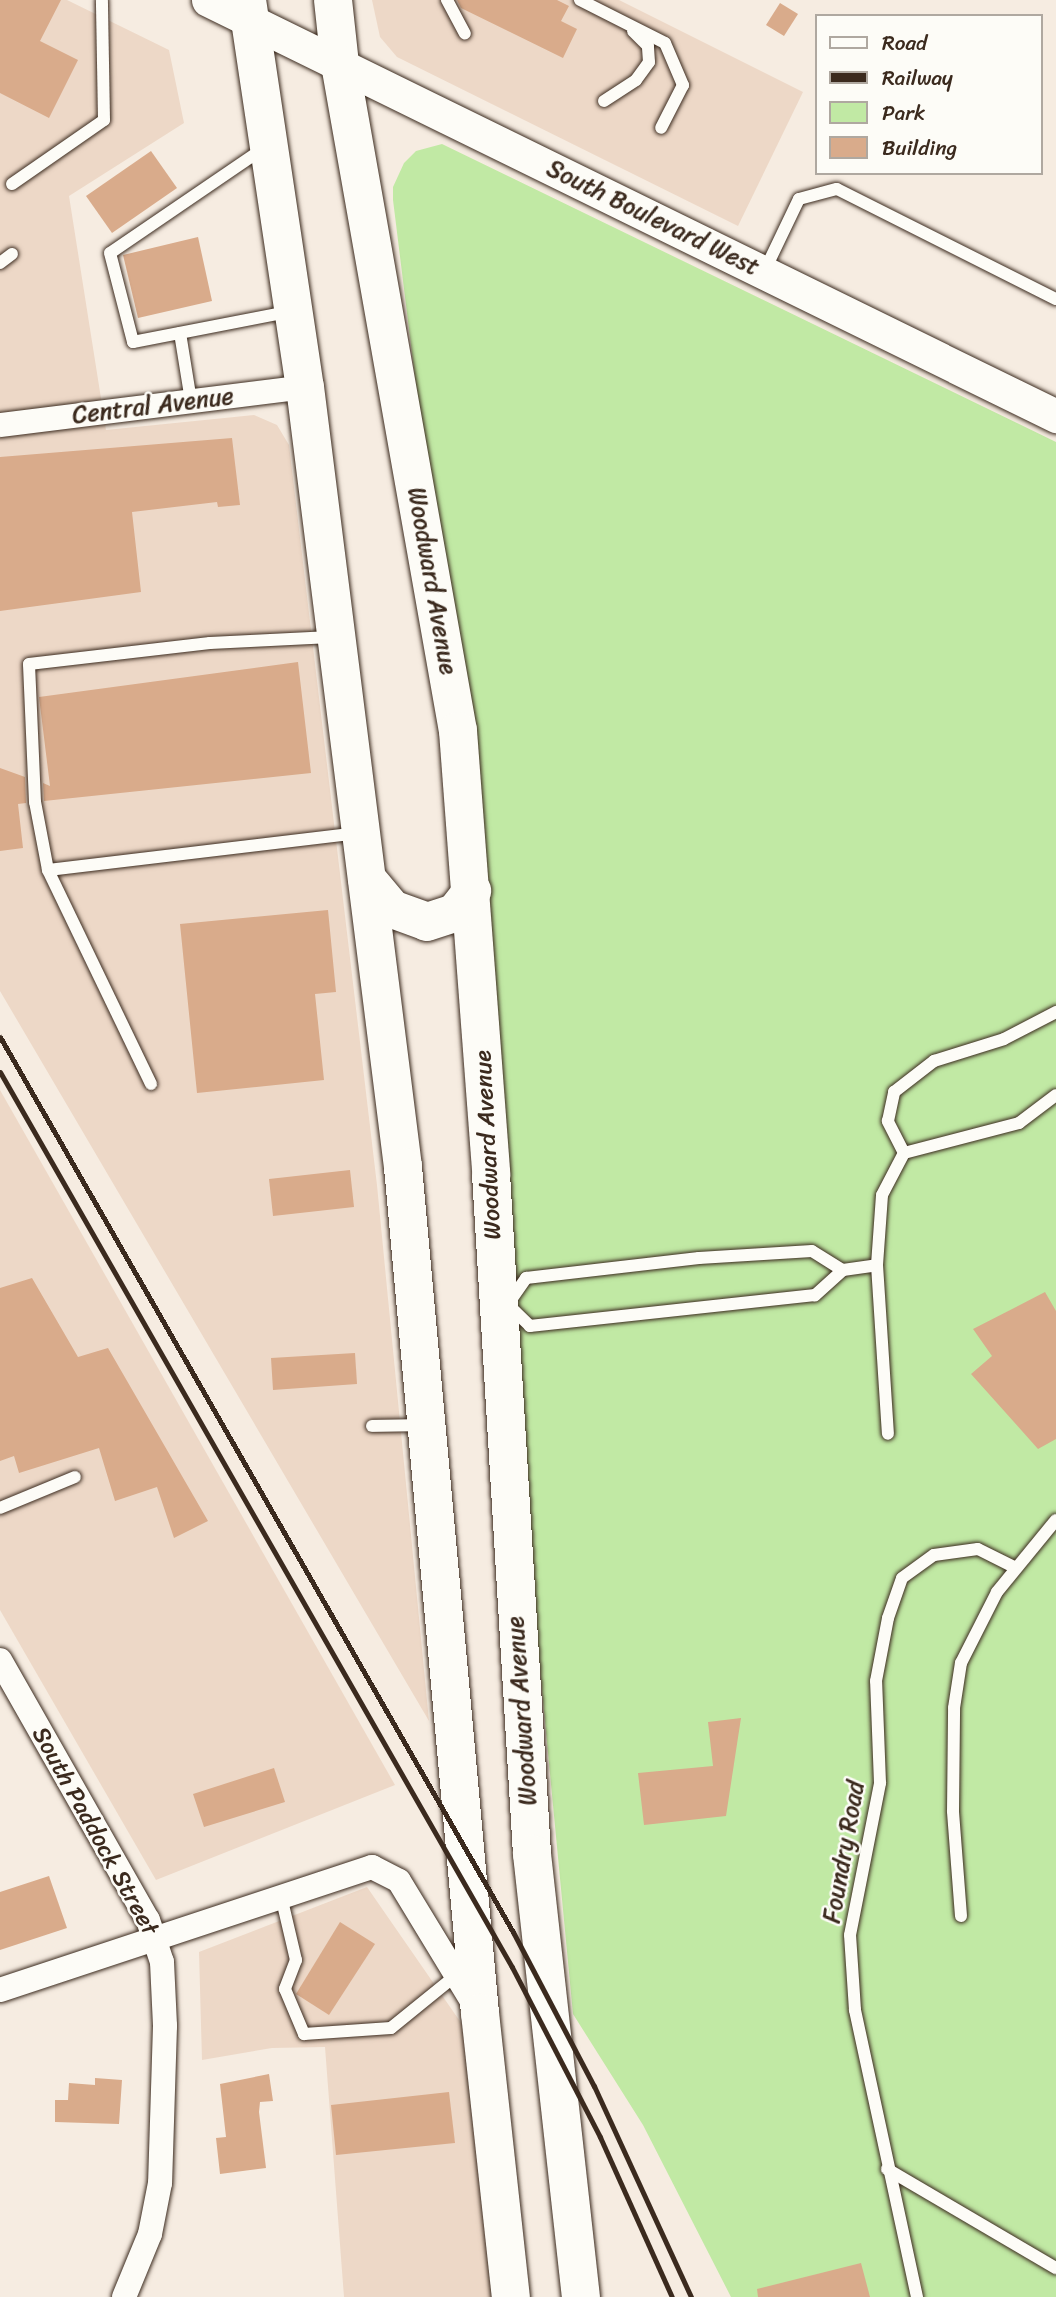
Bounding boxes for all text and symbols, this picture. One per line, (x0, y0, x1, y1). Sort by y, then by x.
legend (814, 14, 1042, 175)
text: Road (882, 24, 927, 62)
text: Railway (882, 59, 953, 97)
text: Park (882, 94, 925, 132)
text: Building (882, 129, 957, 167)
street label: South Boulevard West (542, 154, 764, 282)
street label: Central Avenue (71, 382, 235, 430)
street label: Woodward Avenue (401, 485, 463, 677)
street label: Woodward Avenue (469, 1050, 507, 1240)
street label: Woodward Avenue (501, 1615, 543, 1807)
street label: South Paddock Street (26, 1722, 164, 1940)
street label: Foundry Road (817, 1779, 871, 1925)

